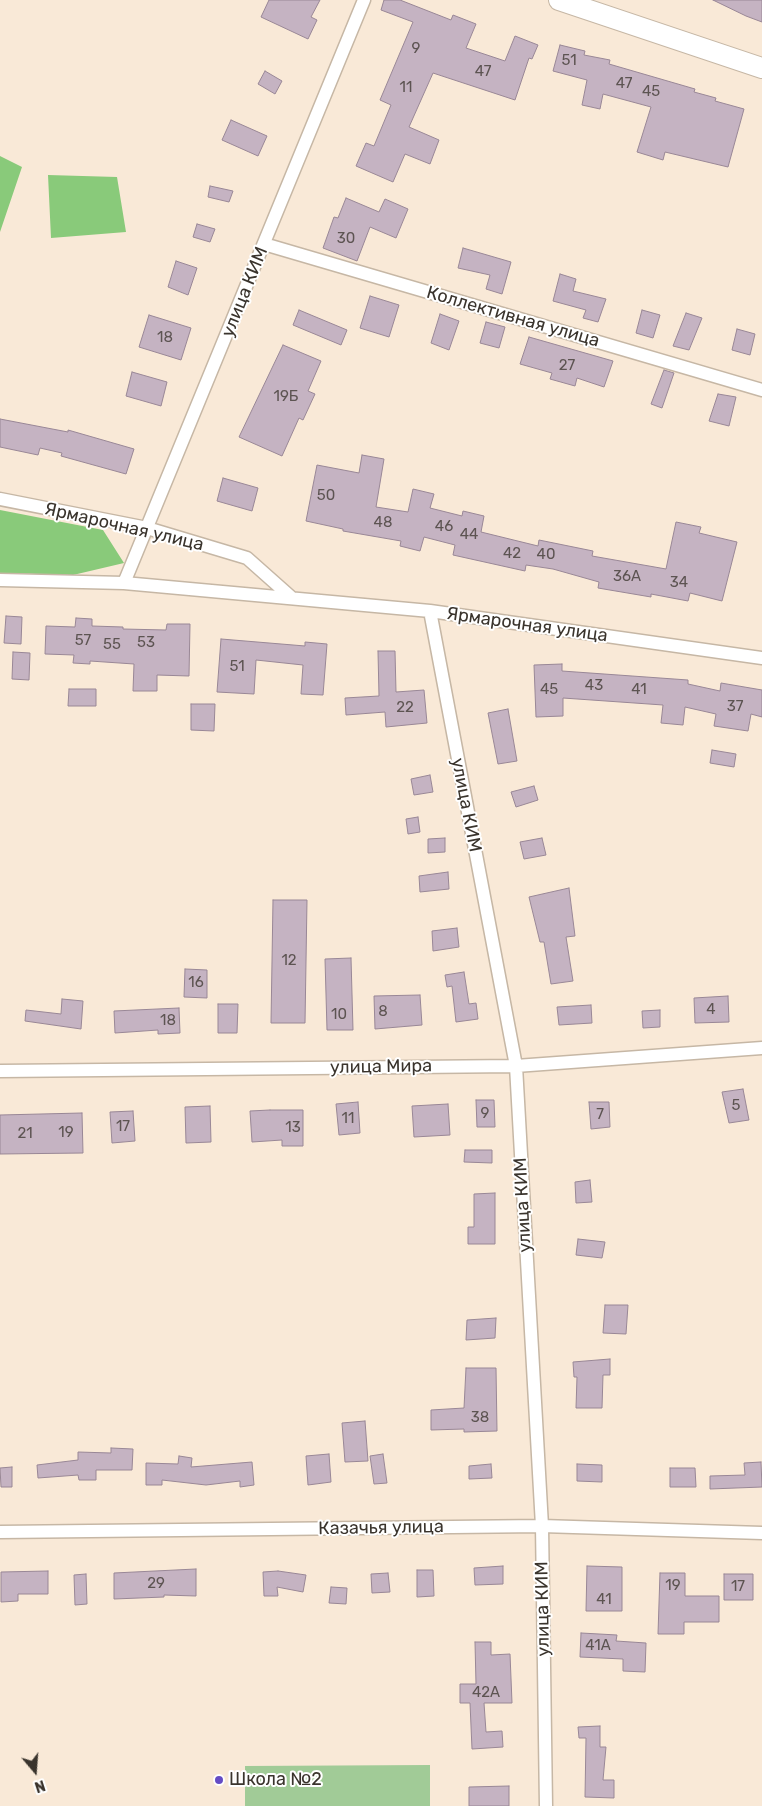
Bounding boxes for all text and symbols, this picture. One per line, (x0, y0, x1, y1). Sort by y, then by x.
house number: 9 (412, 40, 420, 58)
house number: 51 (561, 52, 577, 70)
house number: 47 (475, 63, 491, 81)
house number: 47 (616, 75, 632, 93)
house number: 11 (400, 79, 412, 97)
house number: 45 (642, 83, 660, 101)
house number: 30 (337, 230, 355, 248)
street label: улица КИМ (217, 244, 273, 340)
street label: Коллективная улица (424, 282, 602, 352)
house number: 18 (157, 329, 173, 347)
house number: 27 (559, 357, 575, 375)
house number: 19Б (274, 388, 298, 406)
house number: 50 (317, 487, 335, 505)
street label: Ярмарочная улица (42, 498, 206, 556)
house number: 48 (374, 514, 392, 532)
house number: 46 (435, 518, 453, 536)
house number: 44 (460, 526, 478, 544)
house number: 42 (503, 545, 521, 563)
house number: 40 (537, 546, 555, 564)
house number: 36А (613, 568, 641, 586)
house number: 34 (670, 574, 688, 592)
street label: Ярмарочная улица (445, 603, 609, 647)
house number: 57 (75, 632, 91, 650)
house number: 53 (137, 634, 155, 652)
house number: 55 (103, 636, 121, 654)
house number: 51 (229, 658, 245, 676)
house number: 43 (585, 677, 603, 695)
house number: 45 (540, 681, 558, 699)
house number: 41 (631, 681, 647, 699)
house number: 37 (727, 698, 743, 716)
house number: 22 (396, 699, 414, 717)
street label: улица КИМ (446, 756, 486, 854)
house number: 12 (281, 952, 297, 970)
house number: 16 (188, 974, 204, 992)
house number: 4 (706, 1001, 716, 1019)
house number: 8 (378, 1003, 388, 1021)
house number: 10 (331, 1006, 347, 1024)
house number: 18 (160, 1012, 176, 1030)
street label: улица Мира (330, 1055, 432, 1079)
house number: 5 (732, 1097, 740, 1115)
house number: 9 (481, 1105, 489, 1123)
house number: 7 (596, 1106, 604, 1124)
house number: 11 (342, 1110, 354, 1128)
house number: 17 (116, 1118, 130, 1136)
house number: 13 (285, 1119, 301, 1137)
house number: 19 (58, 1124, 74, 1142)
house number: 21 (17, 1125, 33, 1143)
street label: улица КИМ (510, 1157, 536, 1253)
house number: 38 (471, 1409, 489, 1427)
street label: Казачья улица (318, 1516, 444, 1540)
street label: улица КИМ (531, 1561, 555, 1657)
house number: 29 (147, 1575, 165, 1593)
house number: 19 (665, 1577, 681, 1595)
house number: 17 (731, 1578, 745, 1596)
house number: 41 (596, 1591, 612, 1609)
house number: 41А (585, 1637, 611, 1655)
house number: 42А (472, 1684, 500, 1702)
north arrow (10, 1746, 60, 1796)
place label: Школа №2 (229, 1769, 322, 1791)
marker: Школа №2 (213, 1774, 225, 1786)
text: N (32, 1776, 47, 1795)

